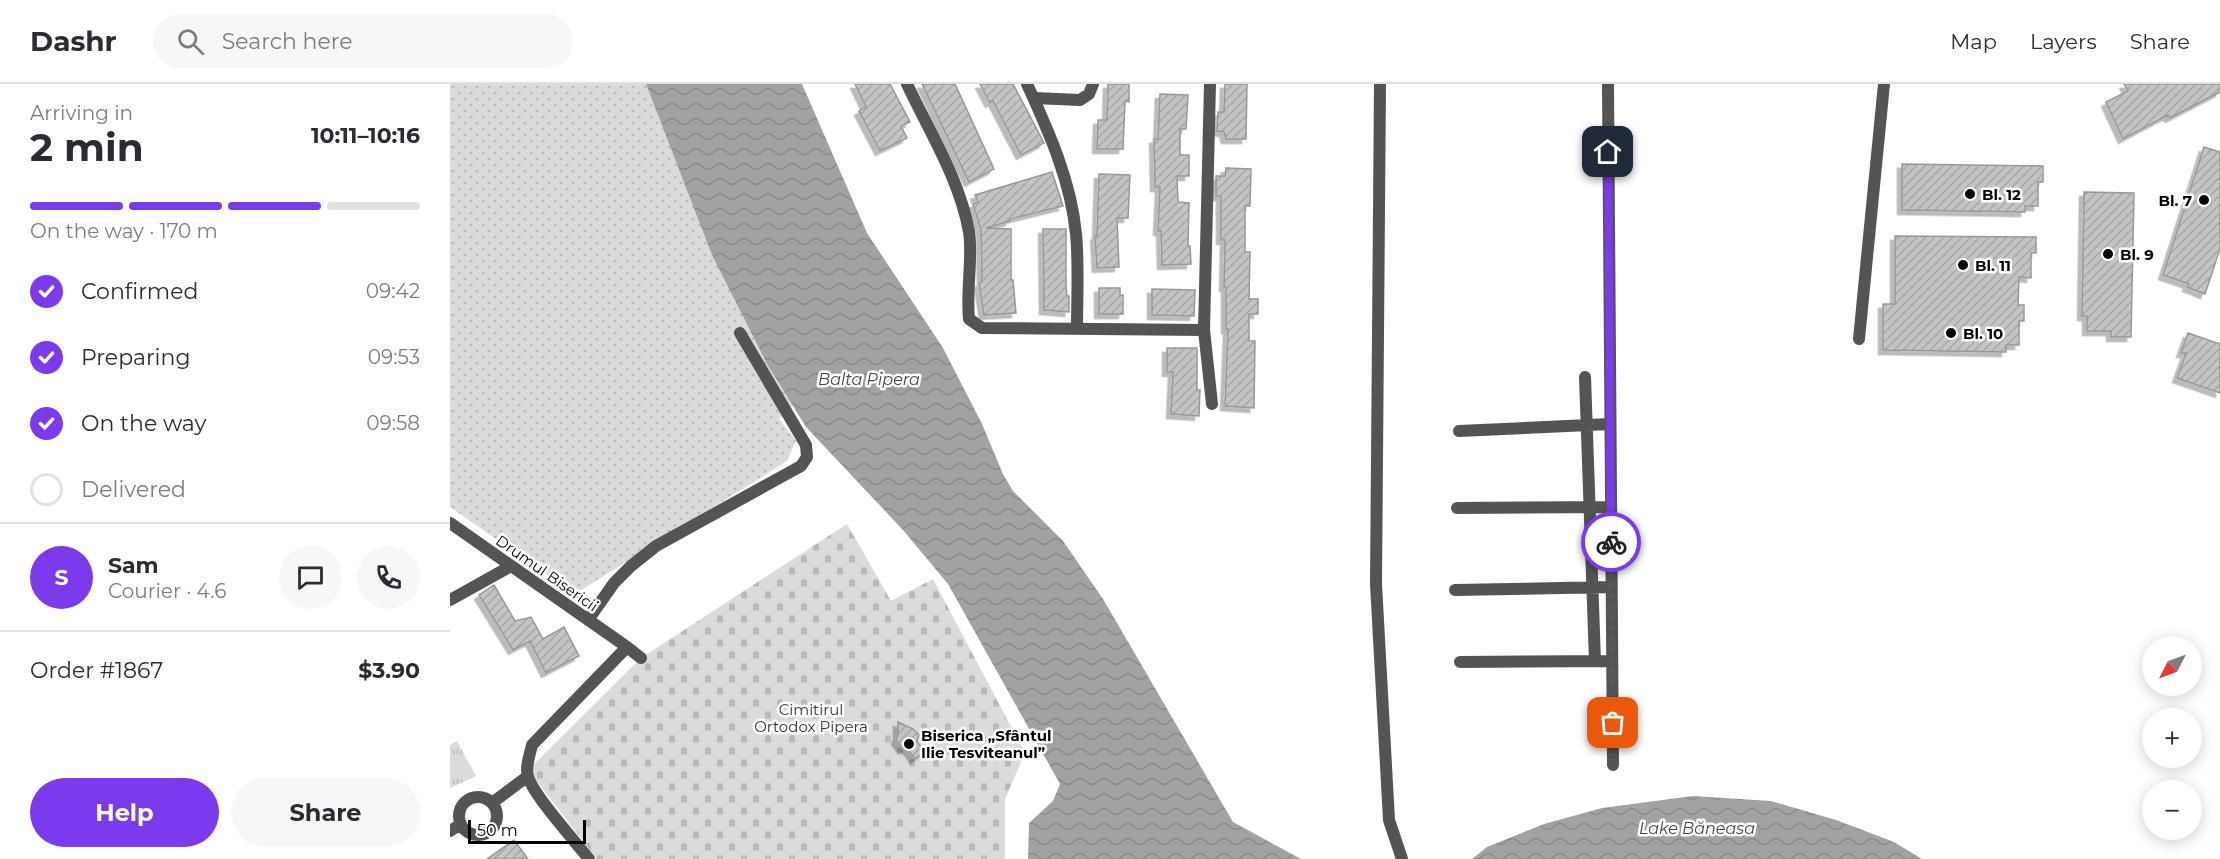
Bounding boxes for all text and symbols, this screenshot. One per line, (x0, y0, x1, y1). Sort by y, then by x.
search box (153, 14, 573, 68)
text: Dashr (30, 24, 117, 58)
icon: search (174, 25, 207, 58)
text: Search here (222, 28, 353, 55)
text: Map (1950, 29, 1997, 54)
text: Layers (2030, 29, 2097, 54)
text: Share (2130, 29, 2190, 54)
text: Arriving in (30, 101, 133, 125)
text: 10:11–10:16 (311, 122, 420, 149)
text: 2 min (30, 123, 144, 171)
pin (1582, 126, 1633, 177)
icon: home (1591, 135, 1624, 168)
place label: Bl. 12 (1982, 185, 2021, 204)
marker: Bl. 12 (1963, 187, 1977, 201)
place label: Bl. 7 (2159, 191, 2192, 210)
marker: Bl. 7 (2197, 193, 2211, 207)
text: On the way · 170 m (30, 219, 218, 243)
place label: Bl. 9 (2120, 245, 2154, 264)
marker: Bl. 9 (2101, 247, 2115, 261)
place label: Bl. 11 (1975, 256, 2011, 275)
marker: Bl. 11 (1956, 258, 1970, 272)
icon: check (30, 275, 63, 308)
text: Confirmed (81, 278, 198, 305)
text: 09:42 (366, 279, 420, 303)
place label: Bl. 10 (1963, 324, 2003, 343)
marker: Bl. 10 (1944, 326, 1958, 340)
icon: check (30, 341, 63, 374)
text: Preparing (81, 344, 190, 371)
text: 09:53 (368, 345, 420, 369)
water label: Balta Pipera (818, 370, 920, 389)
icon: check (30, 407, 63, 440)
text: On the way (81, 410, 206, 437)
text: 09:58 (366, 411, 420, 435)
text: Delivered (81, 476, 186, 503)
courier (1581, 512, 1641, 572)
icon: bike (1595, 526, 1628, 559)
street label: Drumul Bisericii (492, 531, 602, 615)
button: chat (279, 546, 342, 609)
button: phone (357, 546, 420, 609)
text: Sam (108, 552, 159, 579)
text: S (54, 564, 69, 591)
text: Courier · 4.6 (108, 579, 226, 603)
north arrow (2142, 636, 2202, 696)
map controls (2142, 636, 2202, 840)
text: Order #1867 (30, 657, 163, 684)
text: $3.90 (358, 657, 420, 684)
pin (1587, 697, 1638, 748)
park label: Cimitirul Ortodox Pipera (754, 700, 868, 736)
icon: bag (1596, 706, 1629, 739)
button: + (2142, 708, 2202, 768)
place label: Biserica „Sfântul Ilie Tesviteanul” (921, 726, 1052, 762)
marker: Biserica „Sfântul Ilie Tesviteanul” (902, 737, 916, 751)
button: Help (30, 778, 219, 847)
button: Share (231, 778, 420, 847)
button: − (2142, 780, 2202, 840)
scale bar (468, 817, 586, 844)
water label: Lake Băneasa (1639, 819, 1755, 838)
text: 50 m (477, 821, 518, 840)

